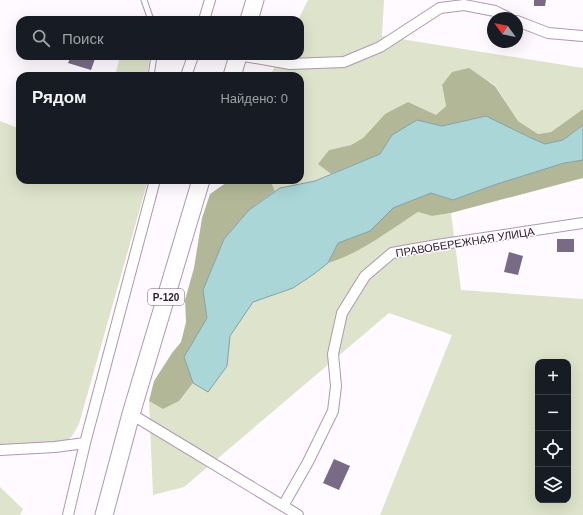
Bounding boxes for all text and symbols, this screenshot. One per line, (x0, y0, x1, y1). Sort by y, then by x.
north arrow (487, 12, 523, 48)
search box (16, 16, 304, 60)
icon: search (30, 27, 52, 49)
text: Поиск (62, 30, 104, 47)
text: Рядом (32, 88, 87, 107)
text: Найдено: 0 (220, 91, 288, 106)
street label: ПРАВОБЕРЕЖНАЯ УЛИЦА (395, 225, 536, 259)
road number: Р-120 (148, 289, 184, 305)
map controls (535, 359, 571, 503)
button: + (535, 359, 571, 395)
button: − (535, 395, 571, 431)
button: locate (535, 431, 571, 467)
button: layers (535, 467, 571, 503)

